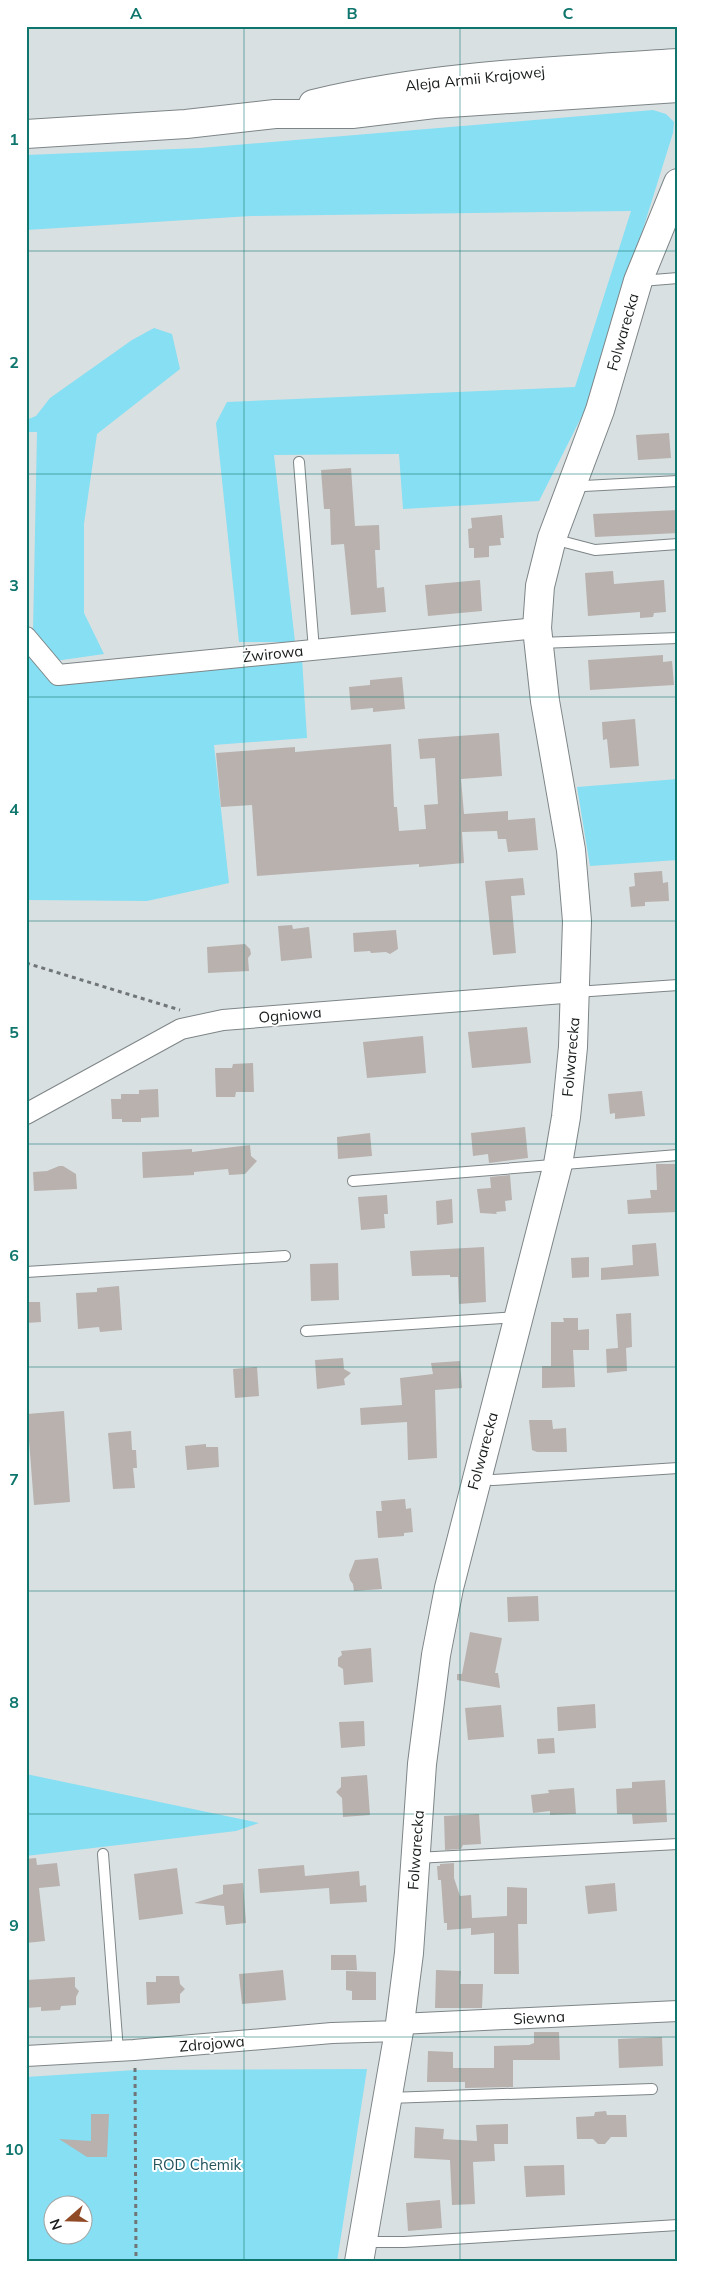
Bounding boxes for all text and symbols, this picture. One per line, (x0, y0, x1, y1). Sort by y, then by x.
text: A (130, 3, 142, 23)
text: B (346, 3, 358, 23)
text: C (563, 3, 574, 23)
street label: Aleja Armii Krajowej (404, 62, 546, 95)
text: 1 (9, 129, 19, 149)
street label: Folwarecka (602, 291, 643, 373)
text: 2 (9, 352, 19, 372)
text: 3 (9, 575, 19, 595)
street label: Żwirowa (242, 641, 304, 666)
text: 4 (9, 799, 19, 819)
street label: Ogniowa (258, 1002, 322, 1027)
street label: Folwarecka (558, 1016, 583, 1098)
text: 5 (9, 1022, 19, 1042)
text: 6 (9, 1245, 19, 1265)
street label: Folwarecka (463, 1410, 502, 1492)
text: 7 (9, 1469, 19, 1489)
text: 8 (9, 1692, 19, 1712)
street label: Folwarecka (403, 1810, 428, 1890)
text: 9 (9, 1915, 19, 1935)
street label: Siewna (513, 2007, 565, 2028)
street label: Zdrojowa (178, 2031, 245, 2056)
text: 10 (4, 2139, 24, 2159)
park label: ROD Chemik (153, 2155, 242, 2174)
north arrow (42, 2196, 92, 2246)
text: N (46, 2216, 66, 2232)

